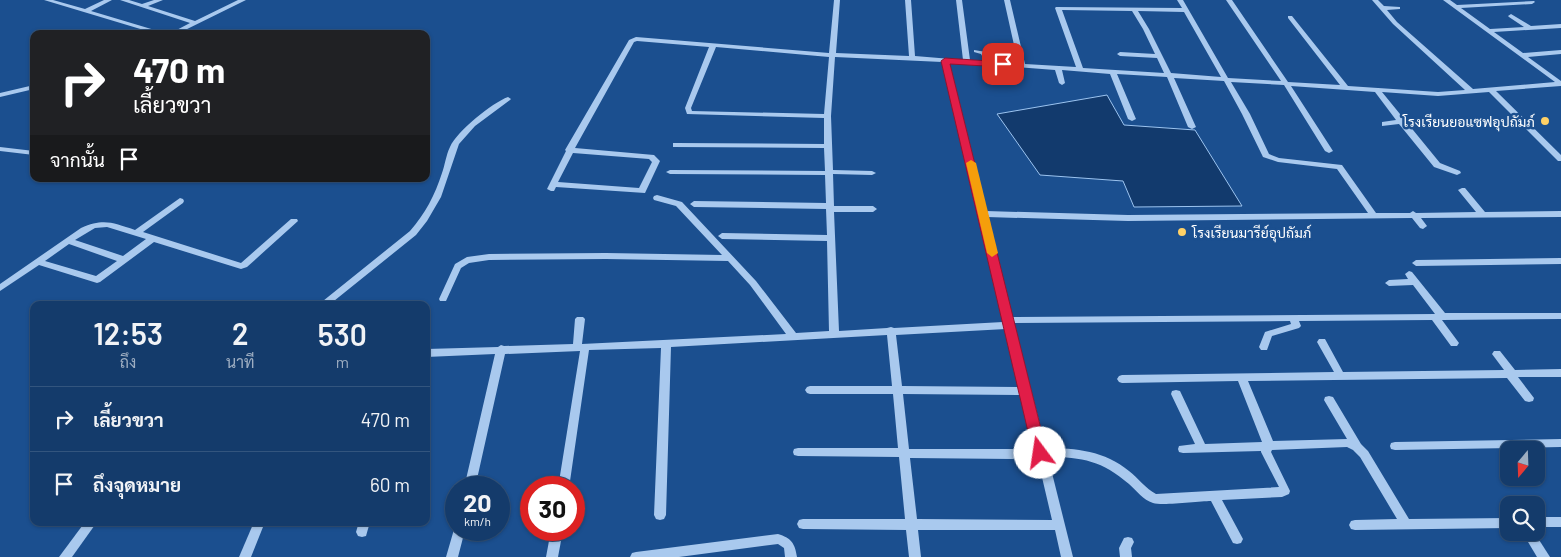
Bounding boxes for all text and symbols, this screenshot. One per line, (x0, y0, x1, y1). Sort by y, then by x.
pin (982, 43, 1024, 85)
text: 470 m (133, 48, 225, 90)
icon: right (50, 50, 115, 115)
icon: arrive (989, 50, 1017, 78)
text: เลี้ยวขวา (133, 91, 211, 117)
place label: โรงเรียนยอแซฟอุปถัมภ์ (1402, 113, 1535, 132)
marker: โรงเรียนยอแซฟอุปถัมภ์ (1539, 115, 1551, 127)
icon: arrive (115, 145, 143, 173)
text: จากนั้น (50, 148, 105, 171)
place label: โรงเรียนมารีย์อุปถัมภ์ (1191, 224, 1311, 243)
marker: โรงเรียนมารีย์อุปถัมภ์ (1176, 226, 1188, 238)
text: 12:53 (93, 315, 163, 351)
text: 2 (232, 315, 249, 351)
text: 530 (318, 316, 367, 352)
text: ถึง (120, 352, 136, 371)
text: นาที (226, 352, 255, 371)
text: m (336, 352, 349, 371)
icon: right (50, 405, 78, 433)
text: เลี้ยวขวา (93, 408, 164, 431)
text: 470 m (361, 408, 410, 431)
position arrow (1013, 426, 1065, 478)
north arrow (1500, 441, 1545, 486)
map controls (1500, 441, 1545, 541)
icon: arrive (50, 470, 78, 498)
text: ถึงจุดหมาย (93, 473, 181, 496)
text: 60 m (370, 473, 410, 496)
speed limit sign: 30 (520, 476, 585, 541)
text: 20 (463, 487, 492, 517)
button: search (1500, 496, 1545, 541)
text: km/h (464, 514, 491, 528)

